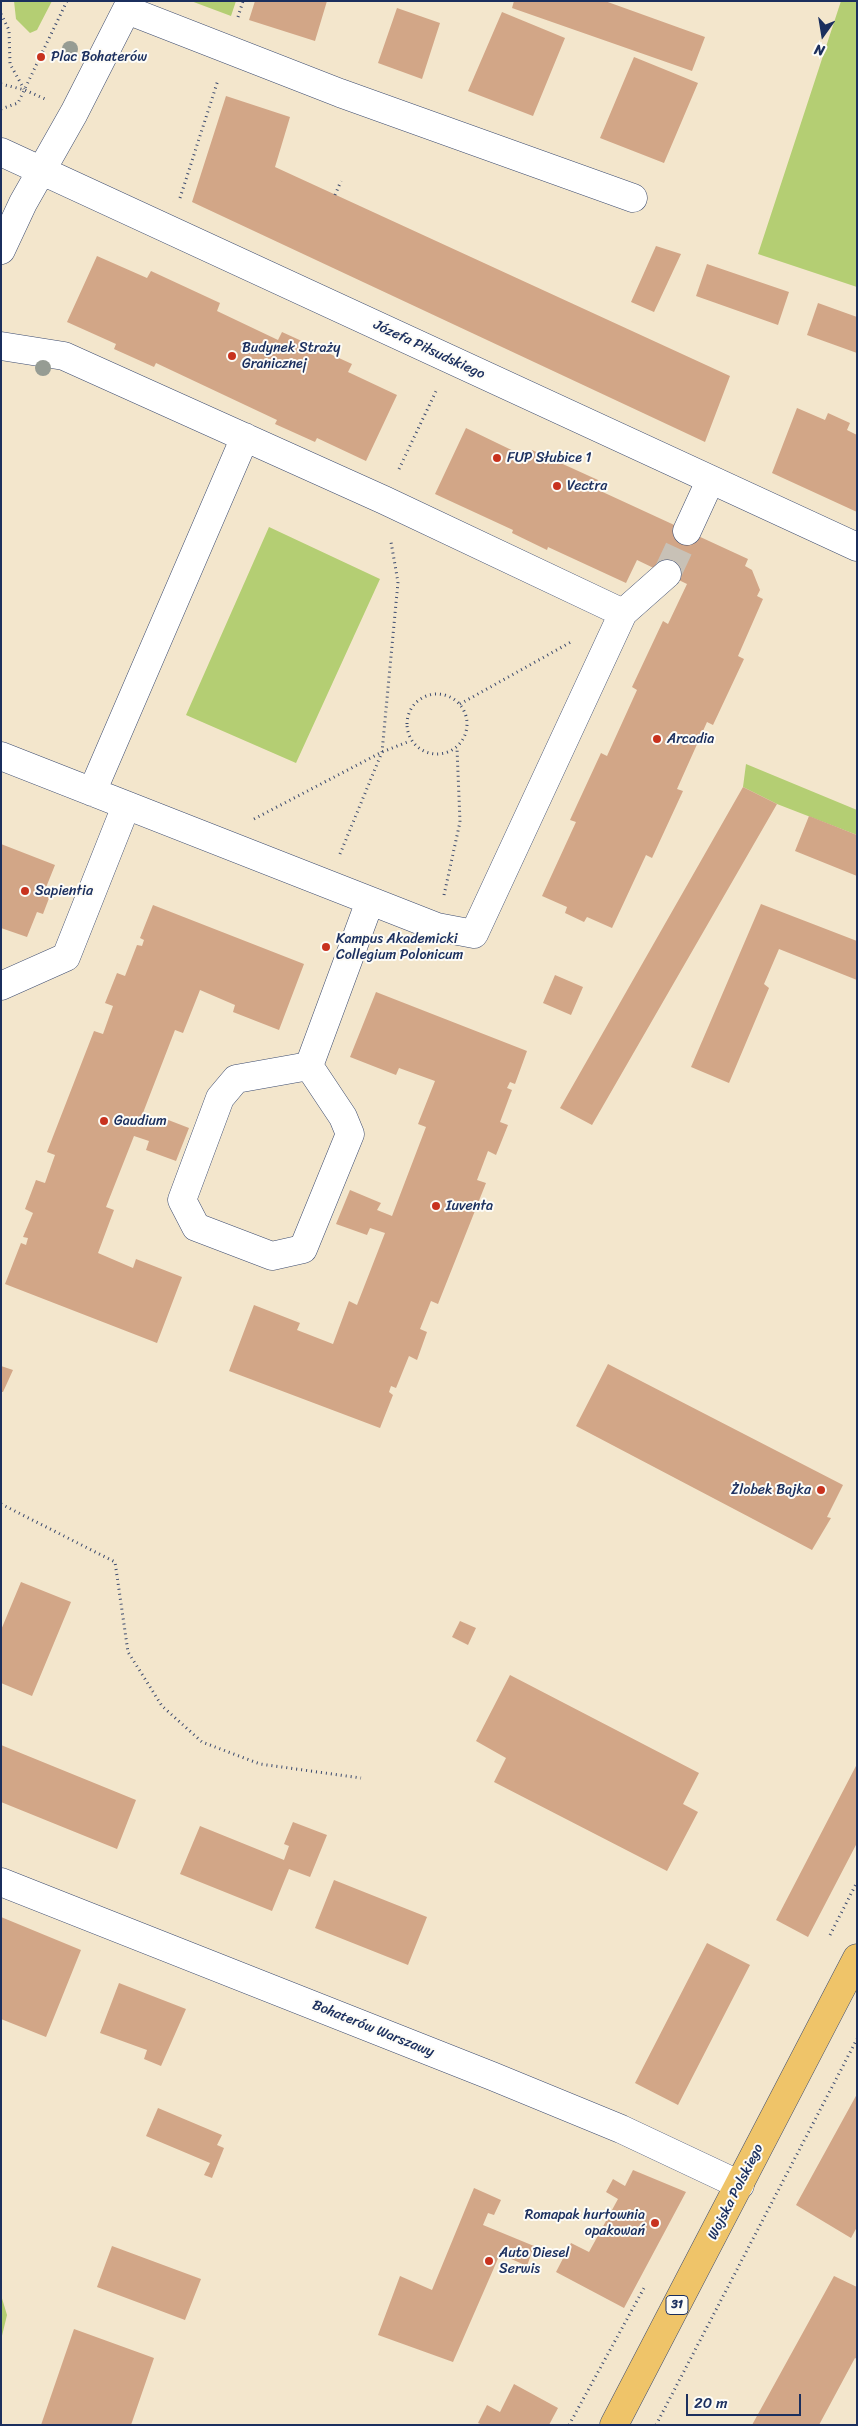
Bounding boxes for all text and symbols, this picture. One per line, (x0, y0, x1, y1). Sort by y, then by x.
north arrow (798, 10, 848, 60)
text: N (812, 37, 827, 63)
place label: Plac Bohaterów (51, 49, 147, 65)
marker: Plac Bohaterów (35, 51, 47, 63)
street label: Józefa Piłsudskiego (371, 317, 487, 383)
place label: Budynek Straży Granicznej (242, 340, 340, 372)
marker: Budynek Straży Granicznej (226, 350, 238, 362)
place label: FUP Słubice 1 (507, 450, 592, 466)
marker: FUP Słubice 1 (491, 452, 503, 464)
place label: Vectra (567, 478, 607, 494)
marker: Vectra (551, 480, 563, 492)
place label: Arcadia (667, 731, 714, 747)
marker: Arcadia (651, 733, 663, 745)
place label: Sapientia (35, 883, 93, 899)
marker: Sapientia (19, 885, 31, 897)
place label: Kampus Akademicki Collegium Polonicum (336, 931, 463, 964)
marker: Kampus Akademicki Collegium Polonicum (320, 941, 332, 953)
place label: Gaudium (114, 1113, 167, 1129)
marker: Gaudium (98, 1115, 110, 1127)
place label: Iuventa (446, 1198, 493, 1214)
marker: Iuventa (430, 1200, 442, 1212)
place label: Żlobek Bajka (731, 1482, 811, 1498)
marker: Żlobek Bajka (815, 1484, 827, 1496)
street label: Bohaterów Warszawy (310, 1997, 436, 2061)
street label: Wojska Polskiego (705, 2141, 767, 2243)
place label: Romapak hurtownia opakowań (525, 2207, 645, 2240)
marker: Romapak hurtownia opakowań (649, 2217, 661, 2229)
place label: Auto Diesel Serwis (499, 2245, 569, 2278)
marker: Auto Diesel Serwis (483, 2255, 495, 2267)
road number: 31 (666, 2296, 688, 2314)
scale bar (688, 2384, 803, 2416)
text: 20 m (694, 2390, 728, 2416)

